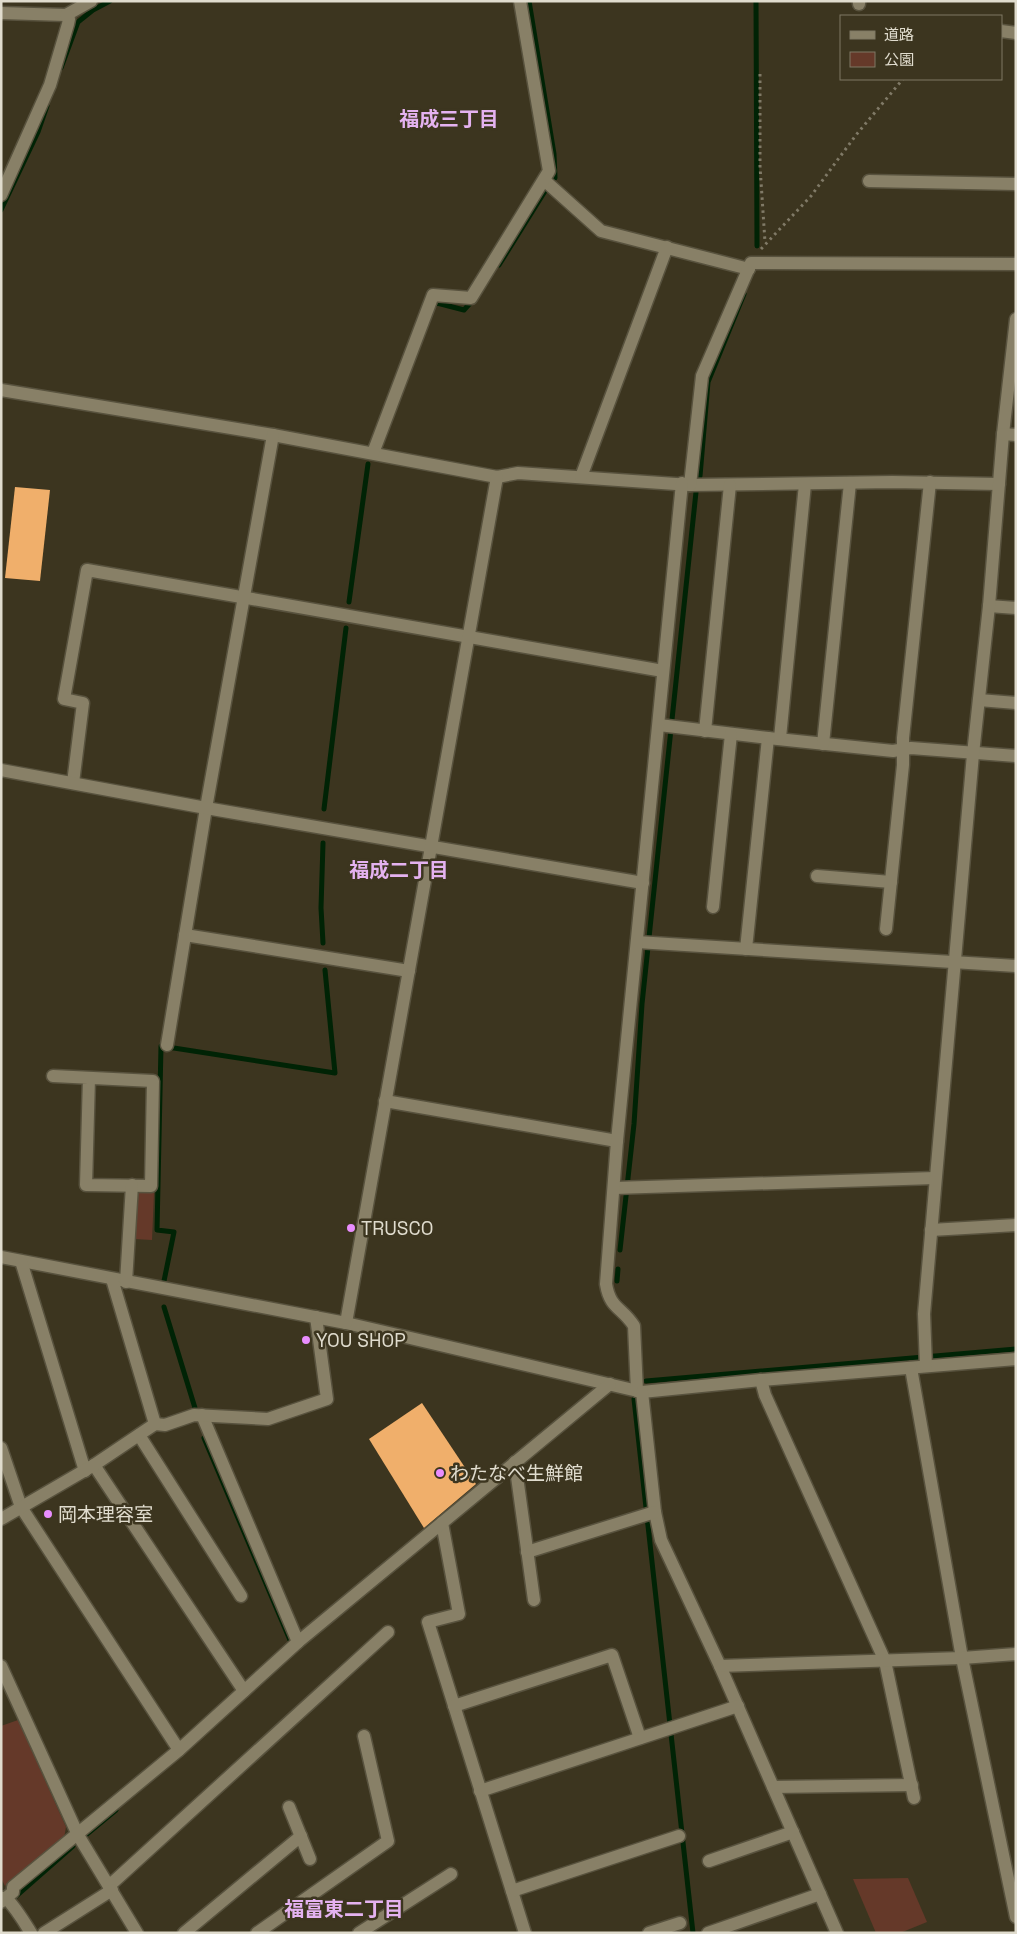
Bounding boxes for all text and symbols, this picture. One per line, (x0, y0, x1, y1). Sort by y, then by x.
legend (840, 15, 1002, 80)
text: 道路 (884, 25, 914, 44)
text: 公園 (884, 50, 914, 69)
district label: 福成三丁目 (399, 106, 499, 132)
district label: 福成二丁目 (349, 857, 449, 883)
place label: TRUSCO (361, 1216, 433, 1241)
marker: TRUSCO (345, 1222, 357, 1234)
place label: YOU SHOP (316, 1328, 406, 1353)
marker: YOU SHOP (300, 1334, 312, 1346)
place label: わたなべ生鮮館 (450, 1461, 583, 1486)
marker: わたなべ生鮮館 (434, 1467, 446, 1479)
place label: 岡本理容室 (58, 1502, 153, 1527)
marker: 岡本理容室 (42, 1508, 54, 1520)
district label: 福富東二丁目 (284, 1896, 404, 1922)

